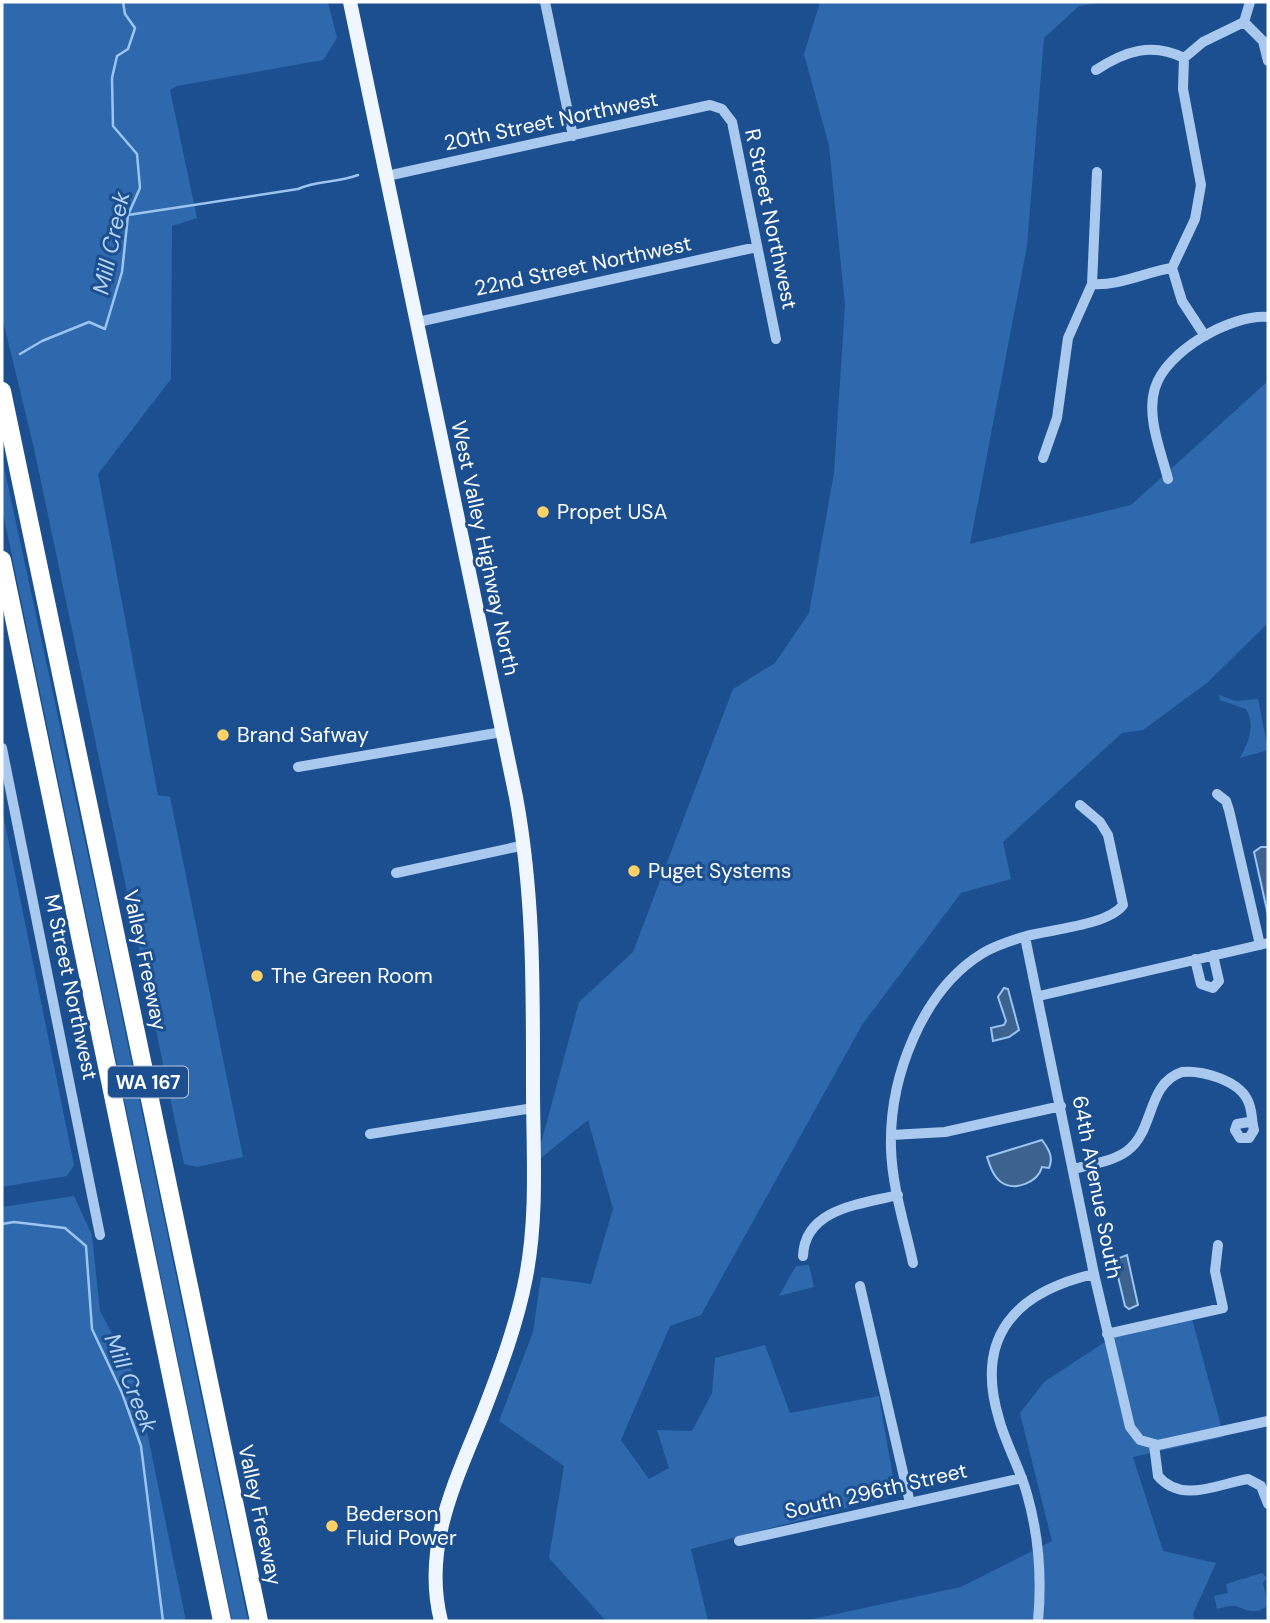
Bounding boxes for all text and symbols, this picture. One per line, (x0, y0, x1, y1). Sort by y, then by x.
street label: 20th Street Northwest (441, 85, 661, 157)
street label: R Street Northwest (738, 126, 804, 312)
water label: Mill Creek (85, 189, 137, 297)
street label: 22nd Street Northwest (472, 229, 694, 303)
street label: West Valley Highway North (444, 418, 526, 678)
place label: Propet USA (557, 498, 667, 526)
marker: Propet USA (535, 504, 551, 520)
place label: Brand Safway (237, 721, 369, 749)
marker: Brand Safway (215, 727, 231, 743)
place label: Puget Systems (648, 857, 791, 885)
marker: Puget Systems (626, 863, 642, 879)
street label: Valley Freeway (116, 887, 174, 1033)
street label: M Street Northwest (38, 892, 104, 1082)
place label: The Green Room (271, 962, 433, 990)
marker: The Green Room (249, 968, 265, 984)
road number: WA 167 (108, 1066, 188, 1098)
street label: 64th Avenue South (1066, 1093, 1128, 1281)
water label: Mill Creek (98, 1329, 165, 1437)
street label: Valley Freeway (231, 1442, 289, 1588)
street label: South 296th Street (782, 1456, 970, 1526)
place label: Bederson Fluid Power (346, 1500, 457, 1552)
marker: Bederson Fluid Power (324, 1518, 340, 1534)

